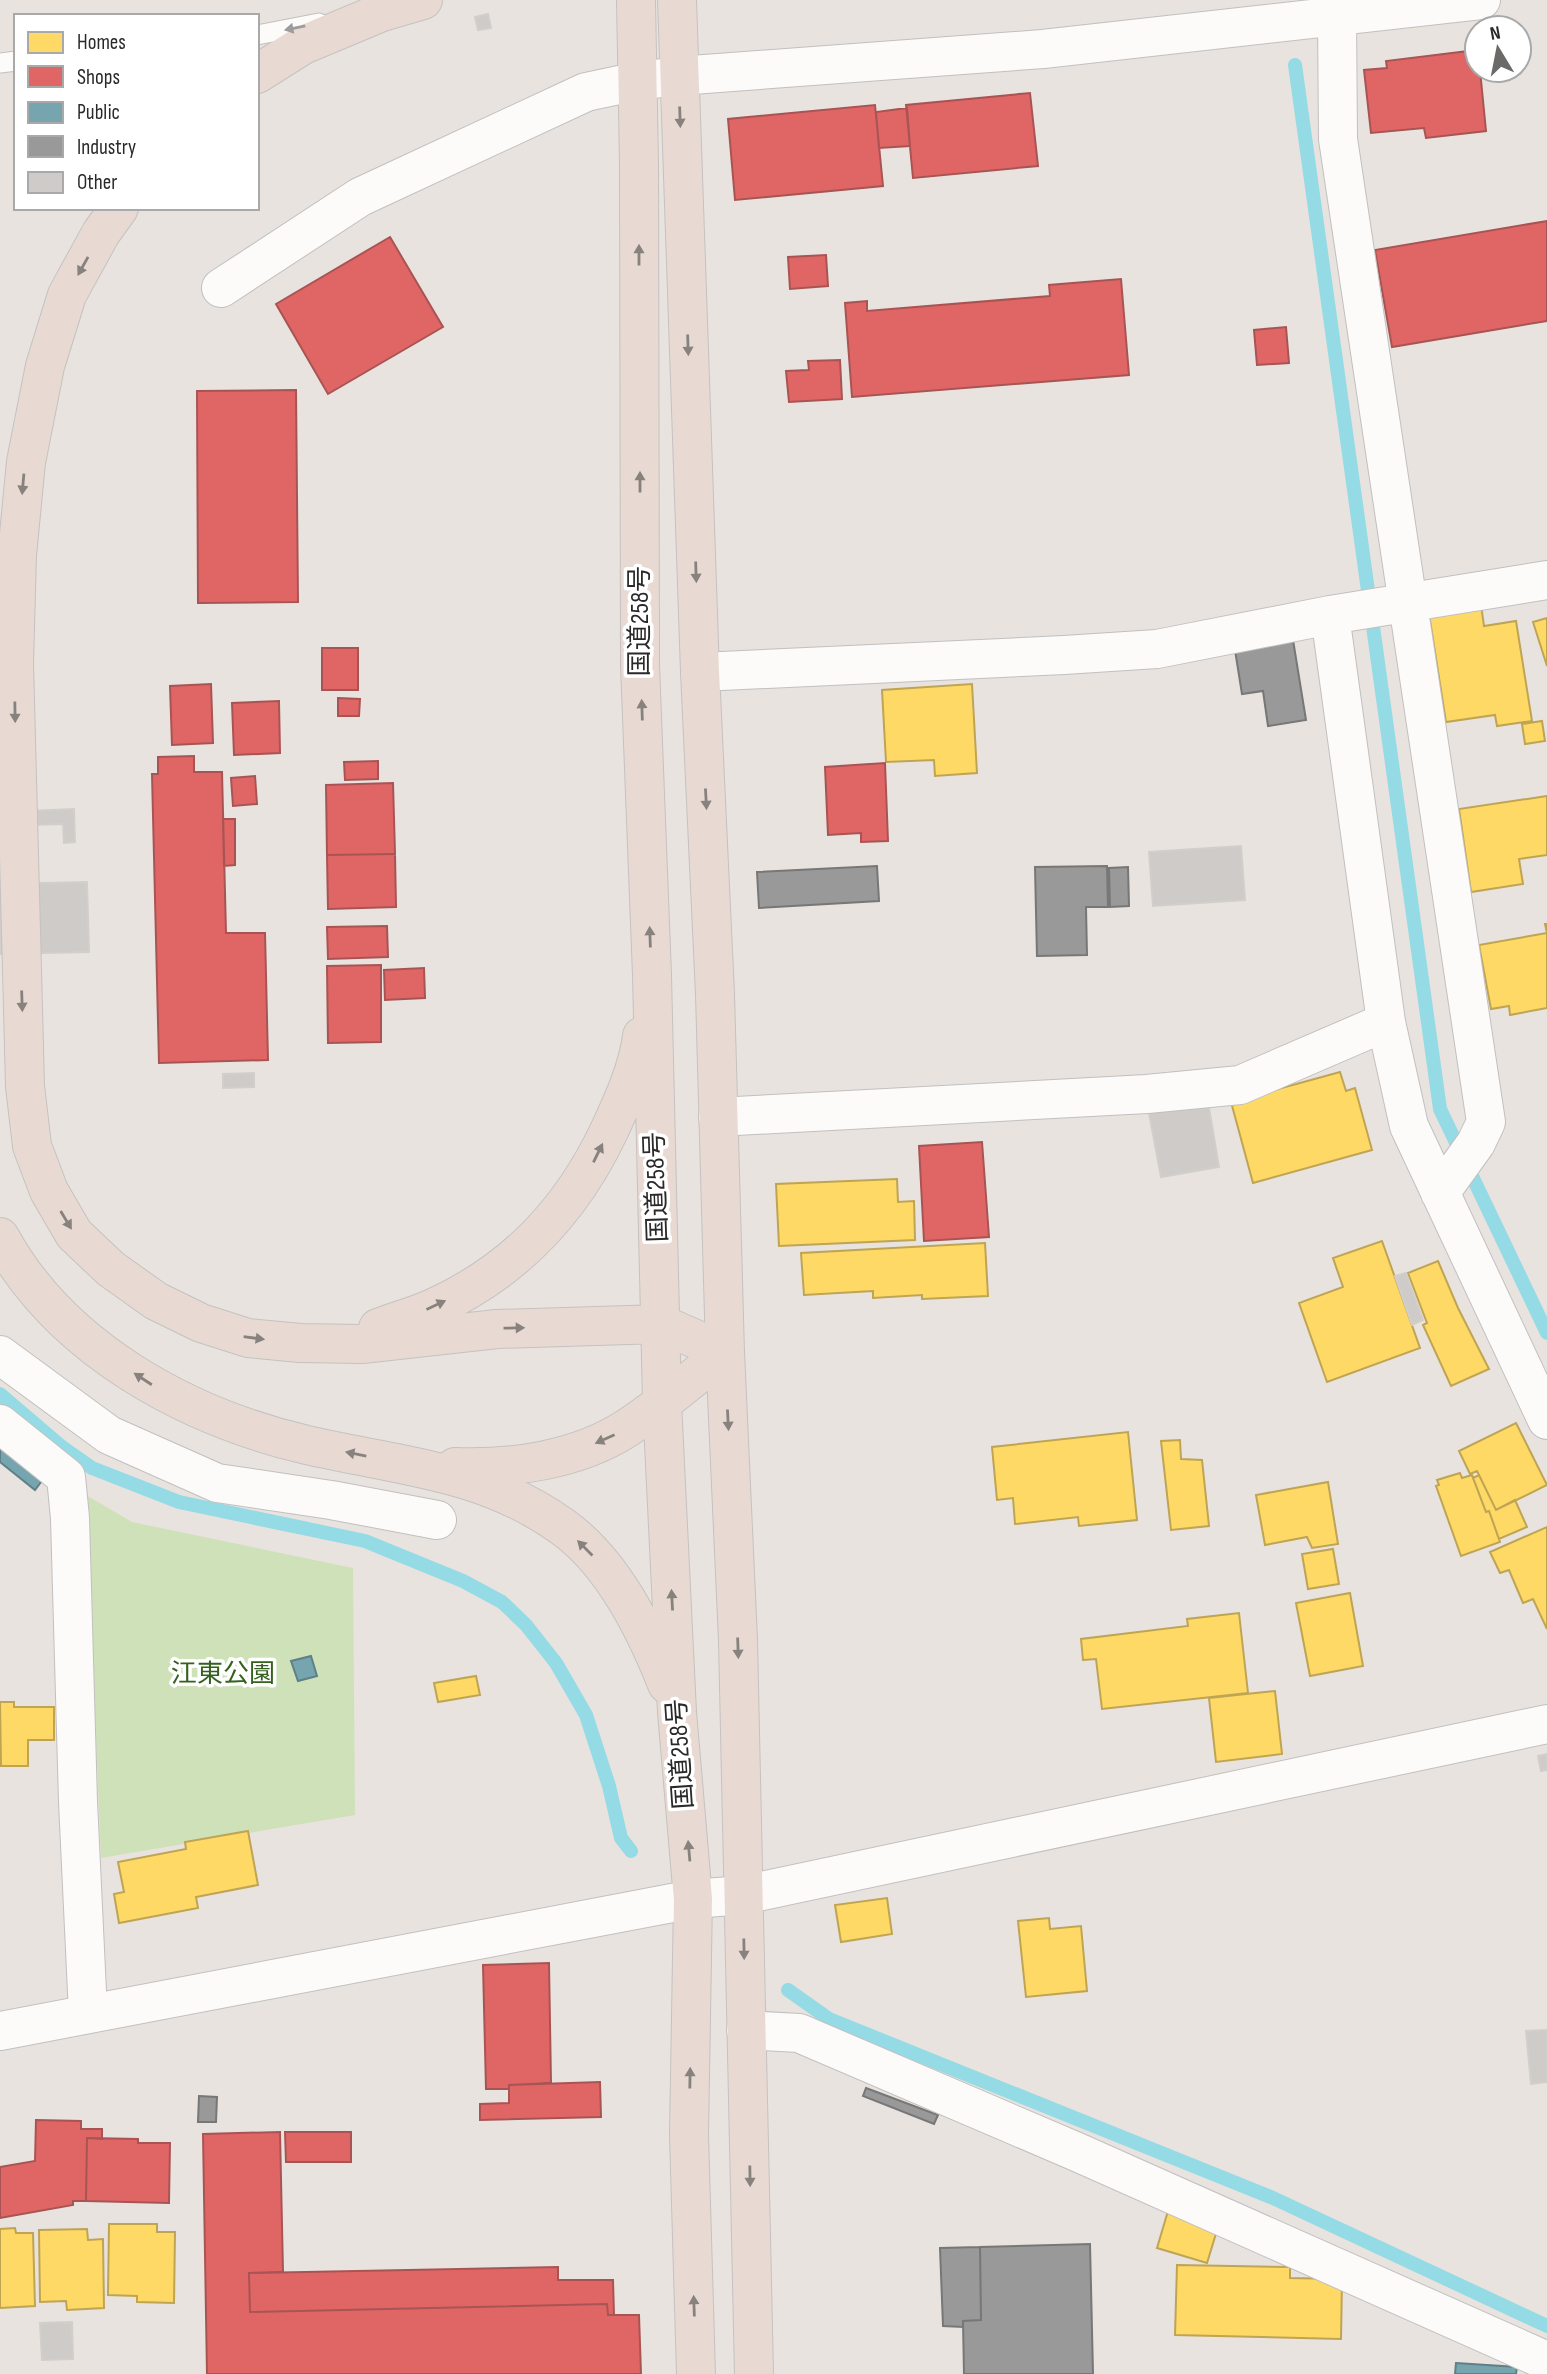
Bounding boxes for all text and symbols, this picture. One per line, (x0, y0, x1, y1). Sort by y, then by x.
legend (14, 14, 259, 210)
north arrow (1463, 14, 1533, 84)
one-way arrow (284, 22, 306, 33)
text: N (1488, 22, 1502, 46)
text: Homes (77, 30, 126, 55)
text: Shops (77, 65, 120, 90)
text: Public (77, 100, 120, 125)
one-way arrow (674, 106, 685, 128)
text: Industry (77, 135, 136, 160)
text: Other (77, 170, 117, 195)
one-way arrow (633, 244, 645, 266)
one-way arrow (77, 257, 89, 276)
one-way arrow (683, 334, 694, 356)
one-way arrow (634, 471, 646, 493)
one-way arrow (18, 474, 29, 496)
one-way arrow (691, 561, 702, 583)
street label: 国道258号 (625, 566, 656, 676)
one-way arrow (636, 699, 647, 721)
one-way arrow (9, 701, 20, 723)
one-way arrow (701, 788, 712, 810)
one-way arrow (645, 926, 656, 948)
one-way arrow (17, 990, 28, 1012)
street label: 国道258号 (640, 1131, 674, 1243)
one-way arrow (593, 1143, 604, 1163)
one-way arrow (59, 1211, 72, 1230)
one-way arrow (426, 1300, 446, 1311)
one-way arrow (504, 1323, 526, 1334)
one-way arrow (243, 1333, 265, 1344)
one-way arrow (133, 1373, 153, 1386)
one-way arrow (722, 1410, 733, 1432)
one-way arrow (595, 1433, 615, 1445)
one-way arrow (345, 1448, 367, 1459)
one-way arrow (576, 1539, 593, 1556)
one-way arrow (666, 1588, 677, 1610)
one-way arrow (732, 1637, 743, 1659)
park label: 江東公園 (171, 1659, 275, 1690)
street label: 国道258号 (662, 1698, 700, 1810)
one-way arrow (683, 1840, 694, 1862)
one-way arrow (739, 1938, 750, 1960)
one-way arrow (684, 2067, 696, 2089)
one-way arrow (744, 2165, 755, 2187)
one-way arrow (689, 2295, 700, 2317)

